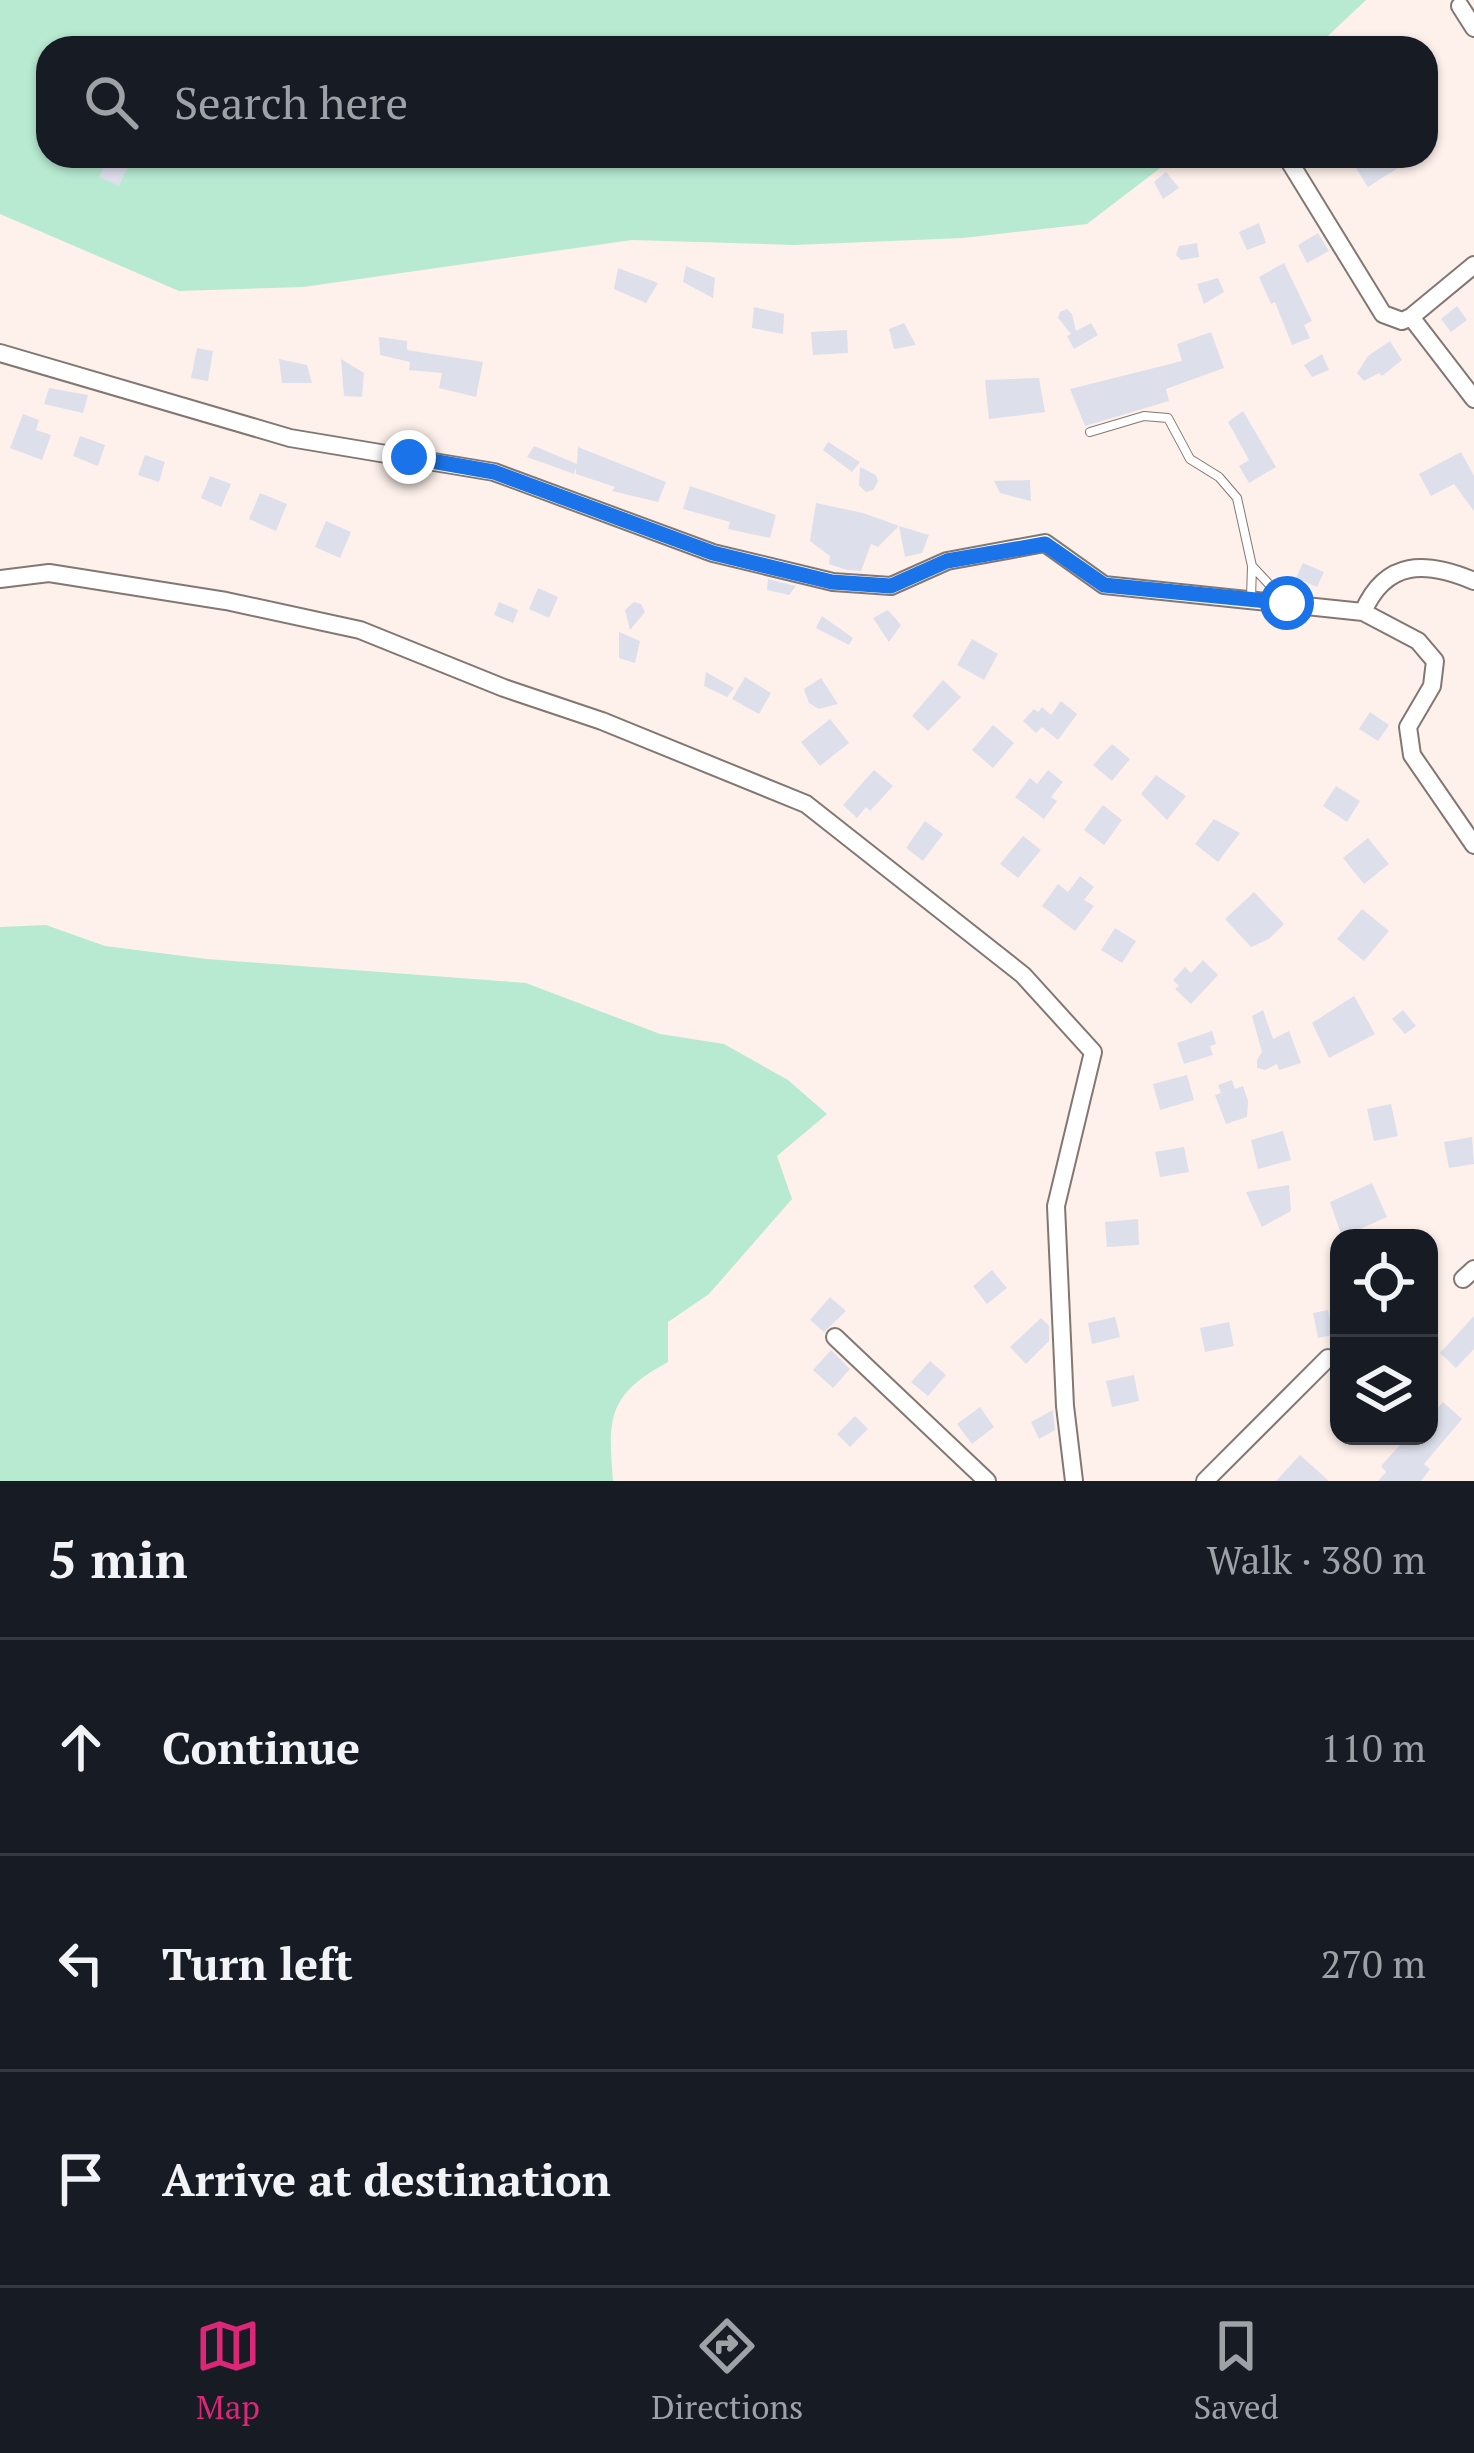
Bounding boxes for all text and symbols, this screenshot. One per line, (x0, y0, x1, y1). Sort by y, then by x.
search box (36, 36, 1438, 168)
icon: search (78, 69, 144, 135)
text: Search here (174, 72, 408, 132)
route end (382, 430, 436, 484)
route start (1260, 576, 1314, 630)
map controls (1330, 1229, 1438, 1445)
button: locate (1330, 1229, 1438, 1337)
button: layers (1330, 1337, 1438, 1445)
text: 5 min (48, 1525, 188, 1593)
text: Walk · 380 m (1207, 1533, 1426, 1585)
icon: ahead (48, 1714, 114, 1780)
text: Continue (162, 1717, 360, 1777)
text: 110 m (1321, 1721, 1426, 1773)
icon: left (48, 1930, 114, 1996)
text: Turn left (162, 1933, 353, 1993)
text: 270 m (1321, 1937, 1426, 1989)
icon: arrive (48, 2146, 114, 2212)
text: Arrive at destination (162, 2149, 611, 2209)
tab: Map (195, 2313, 261, 2428)
tab: Directions (651, 2313, 803, 2428)
tab: Saved (1194, 2313, 1279, 2428)

